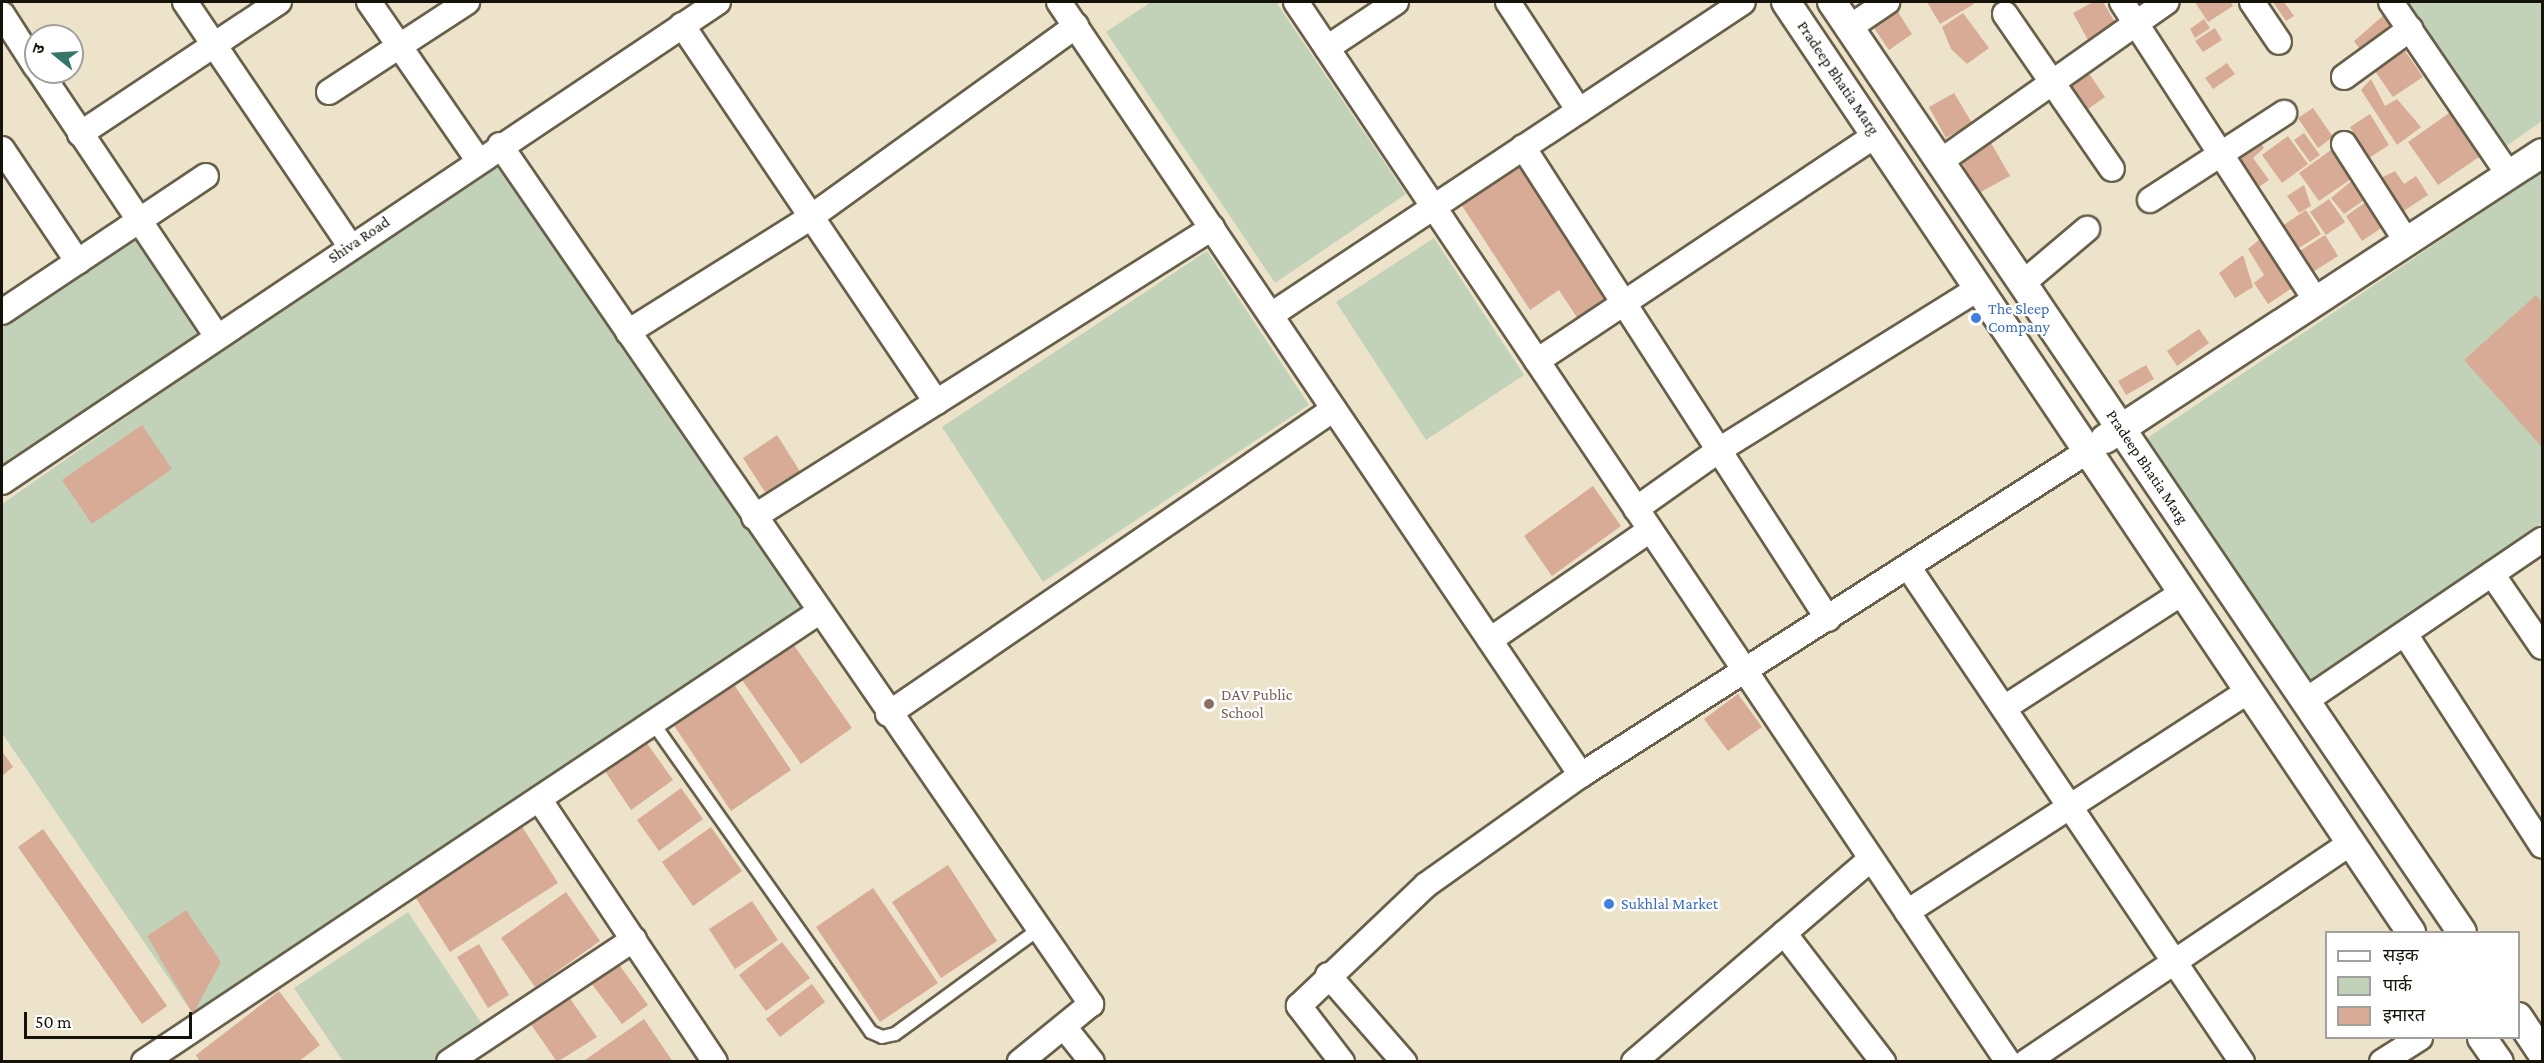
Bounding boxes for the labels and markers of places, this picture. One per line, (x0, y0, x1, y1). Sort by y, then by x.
place label: The Sleep Company (1988, 299, 2050, 337)
marker: The Sleep Company (1969, 311, 1983, 325)
place label: DAV Public School (1221, 685, 1292, 723)
marker: DAV Public School (1202, 697, 1216, 711)
place label: Sukhlal Market (1621, 894, 1718, 914)
marker: Sukhlal Market (1602, 897, 1616, 911)

